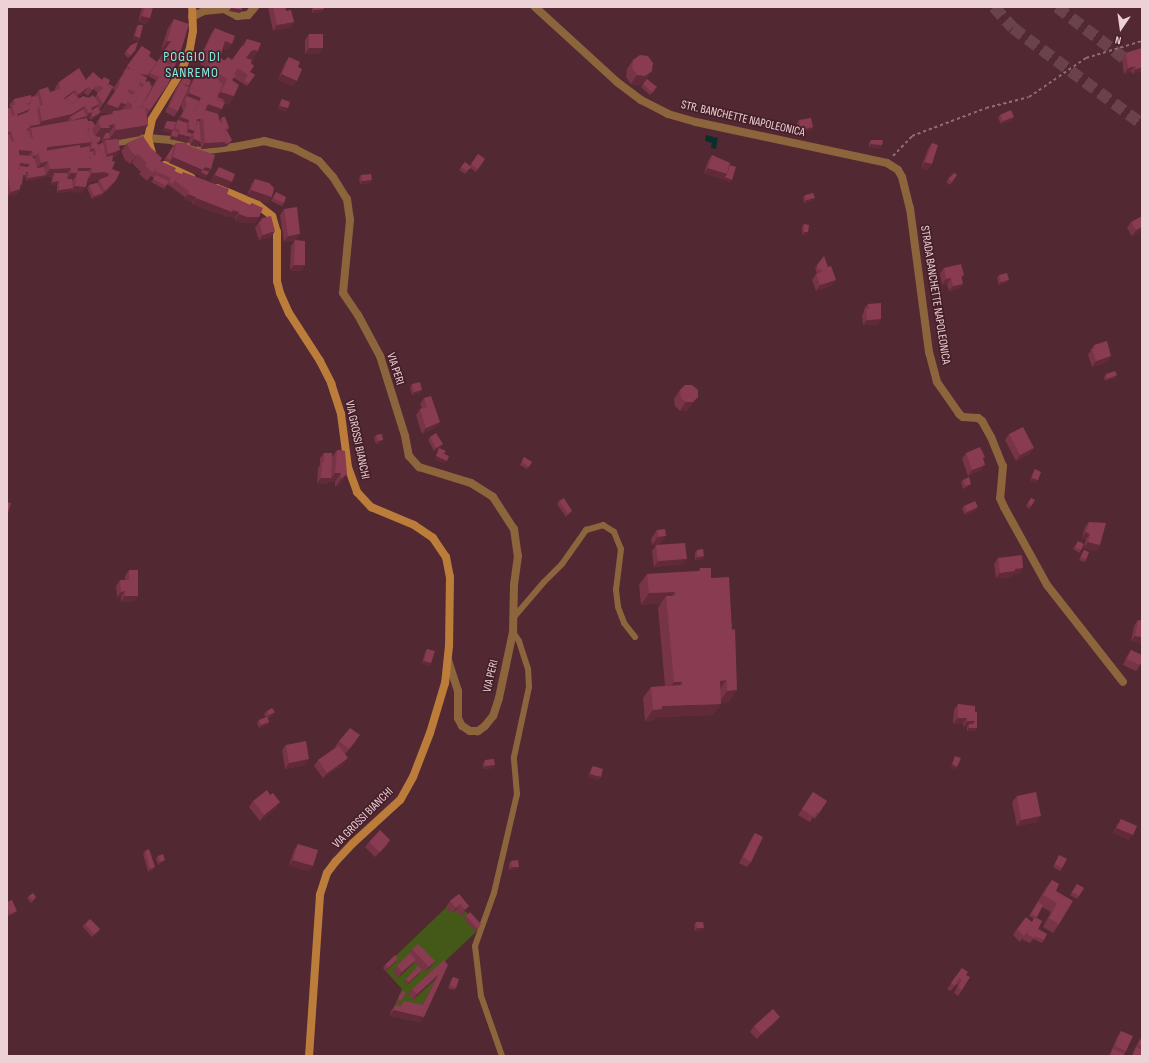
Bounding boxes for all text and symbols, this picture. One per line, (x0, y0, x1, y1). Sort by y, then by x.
north arrow (1101, 8, 1141, 48)
text: N (1114, 33, 1123, 47)
district label: POGGIO DI SANREMO (163, 49, 221, 82)
street label: STR. BANCHETTE NAPOLEONICA (680, 98, 806, 140)
street label: STRADA BANCHETTE NAPOLEONICA (917, 225, 953, 365)
street label: VIA PERI (383, 351, 407, 387)
street label: VIA GROSSI BIANCHI (342, 399, 372, 481)
street label: VIA PERI (480, 658, 502, 694)
street label: VIA GROSSI BIANCHI (330, 785, 396, 851)

